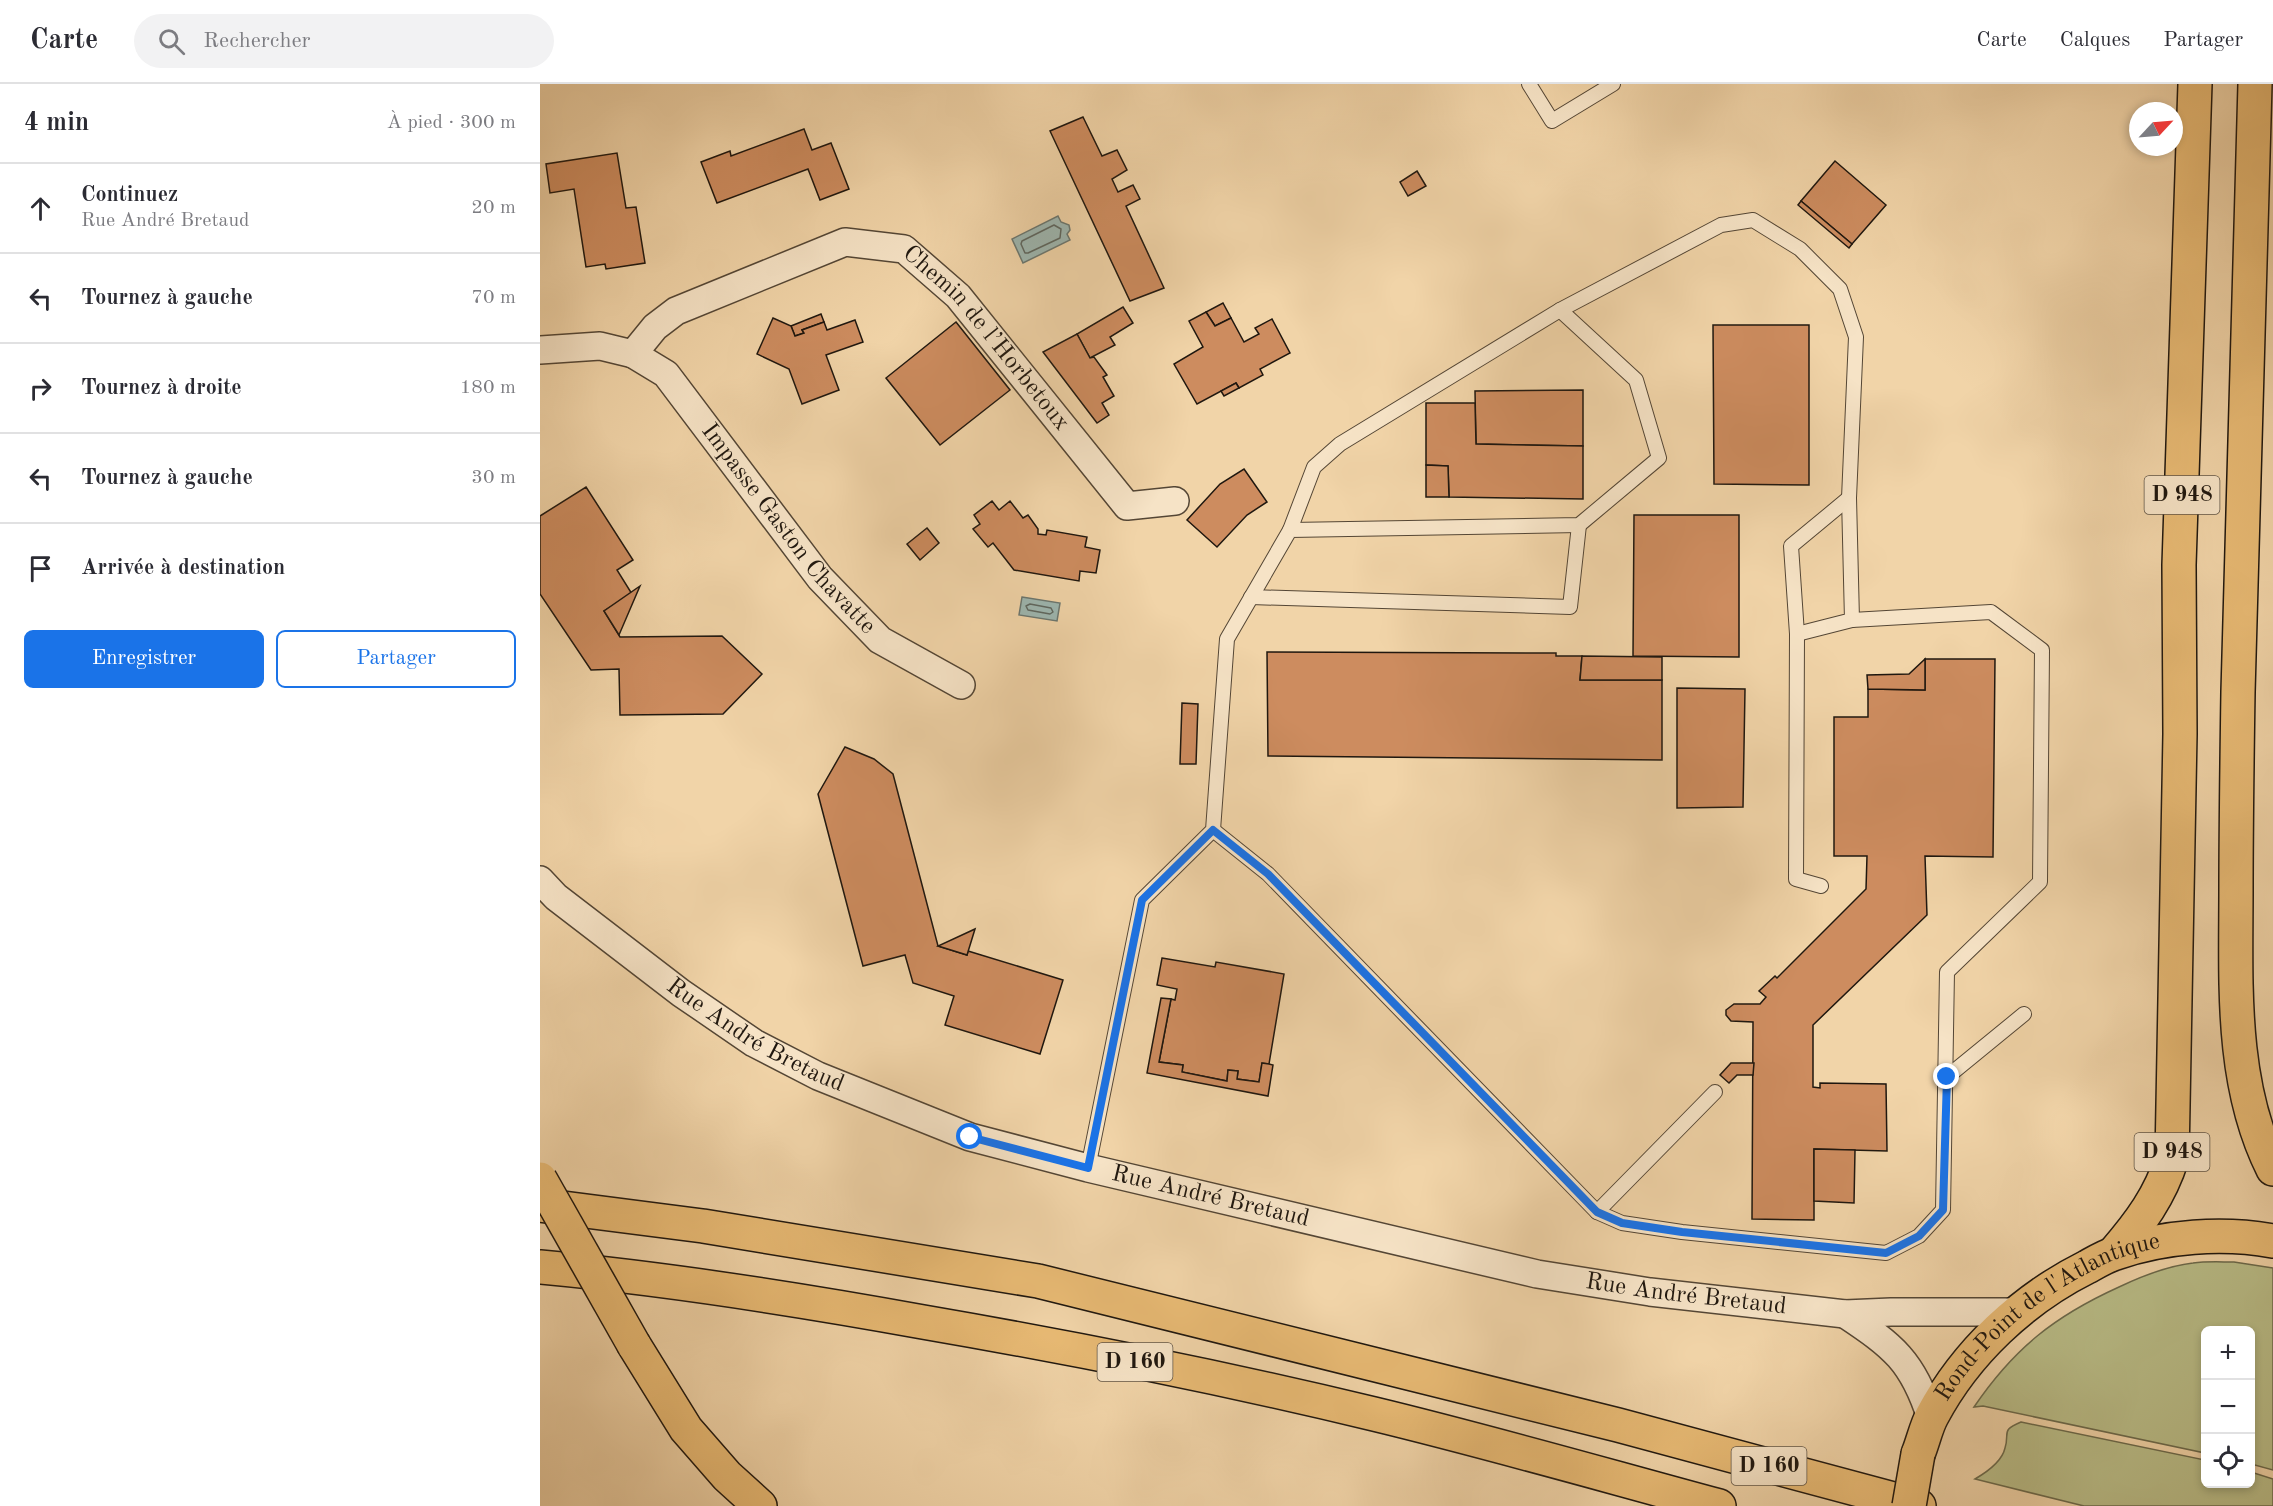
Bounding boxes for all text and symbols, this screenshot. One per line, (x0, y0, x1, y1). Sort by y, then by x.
search box (134, 14, 554, 68)
icon: search (155, 25, 188, 58)
text: Carte (30, 27, 98, 55)
text: Rechercher (203, 30, 311, 52)
text: Carte (1977, 30, 2027, 51)
text: Calques (2060, 30, 2130, 51)
text: Partager (2163, 30, 2243, 51)
north arrow (2129, 102, 2183, 156)
text: 4 min (24, 110, 89, 136)
text: À pied · 300 m (387, 113, 516, 133)
text: Continuez (81, 184, 178, 206)
icon: ahead (24, 192, 57, 225)
text: 20 m (471, 198, 516, 218)
text: Rue André Bretaud (81, 211, 250, 231)
street label: Chemin de l’Horbetoux (898, 242, 1074, 436)
icon: left (24, 282, 57, 315)
text: Tournez à gauche (81, 287, 253, 309)
text: 70 m (471, 288, 516, 308)
icon: right (24, 372, 57, 405)
text: Tournez à droite (81, 377, 242, 399)
text: 180 m (460, 378, 516, 398)
street label: Impasse Gaston Chavatte (696, 419, 880, 639)
icon: left (24, 462, 57, 495)
text: Tournez à gauche (81, 467, 253, 489)
text: 30 m (471, 468, 516, 488)
road number: D 948 (2144, 476, 2220, 514)
icon: arrive (24, 552, 57, 585)
text: Arrivée à destination (81, 557, 285, 579)
button: Enregistrer (24, 630, 264, 688)
button: Partager (276, 630, 516, 688)
street label: Rue André Bretaud (662, 974, 847, 1097)
route end (1933, 1063, 1959, 1089)
route start (956, 1123, 982, 1149)
road number: D 948 (2134, 1133, 2210, 1171)
street label: Rue André Bretaud (1109, 1162, 1312, 1232)
street label: Rond-Point de l'Atlantique (1931, 1230, 2162, 1406)
street label: Rue André Bretaud (1584, 1270, 1788, 1319)
map controls (2201, 1326, 2255, 1488)
button: + (2201, 1326, 2255, 1380)
road number: D 160 (1098, 1343, 1172, 1381)
button: − (2201, 1380, 2255, 1434)
button: locate (2201, 1434, 2255, 1488)
road number: D 160 (1732, 1447, 1806, 1485)

